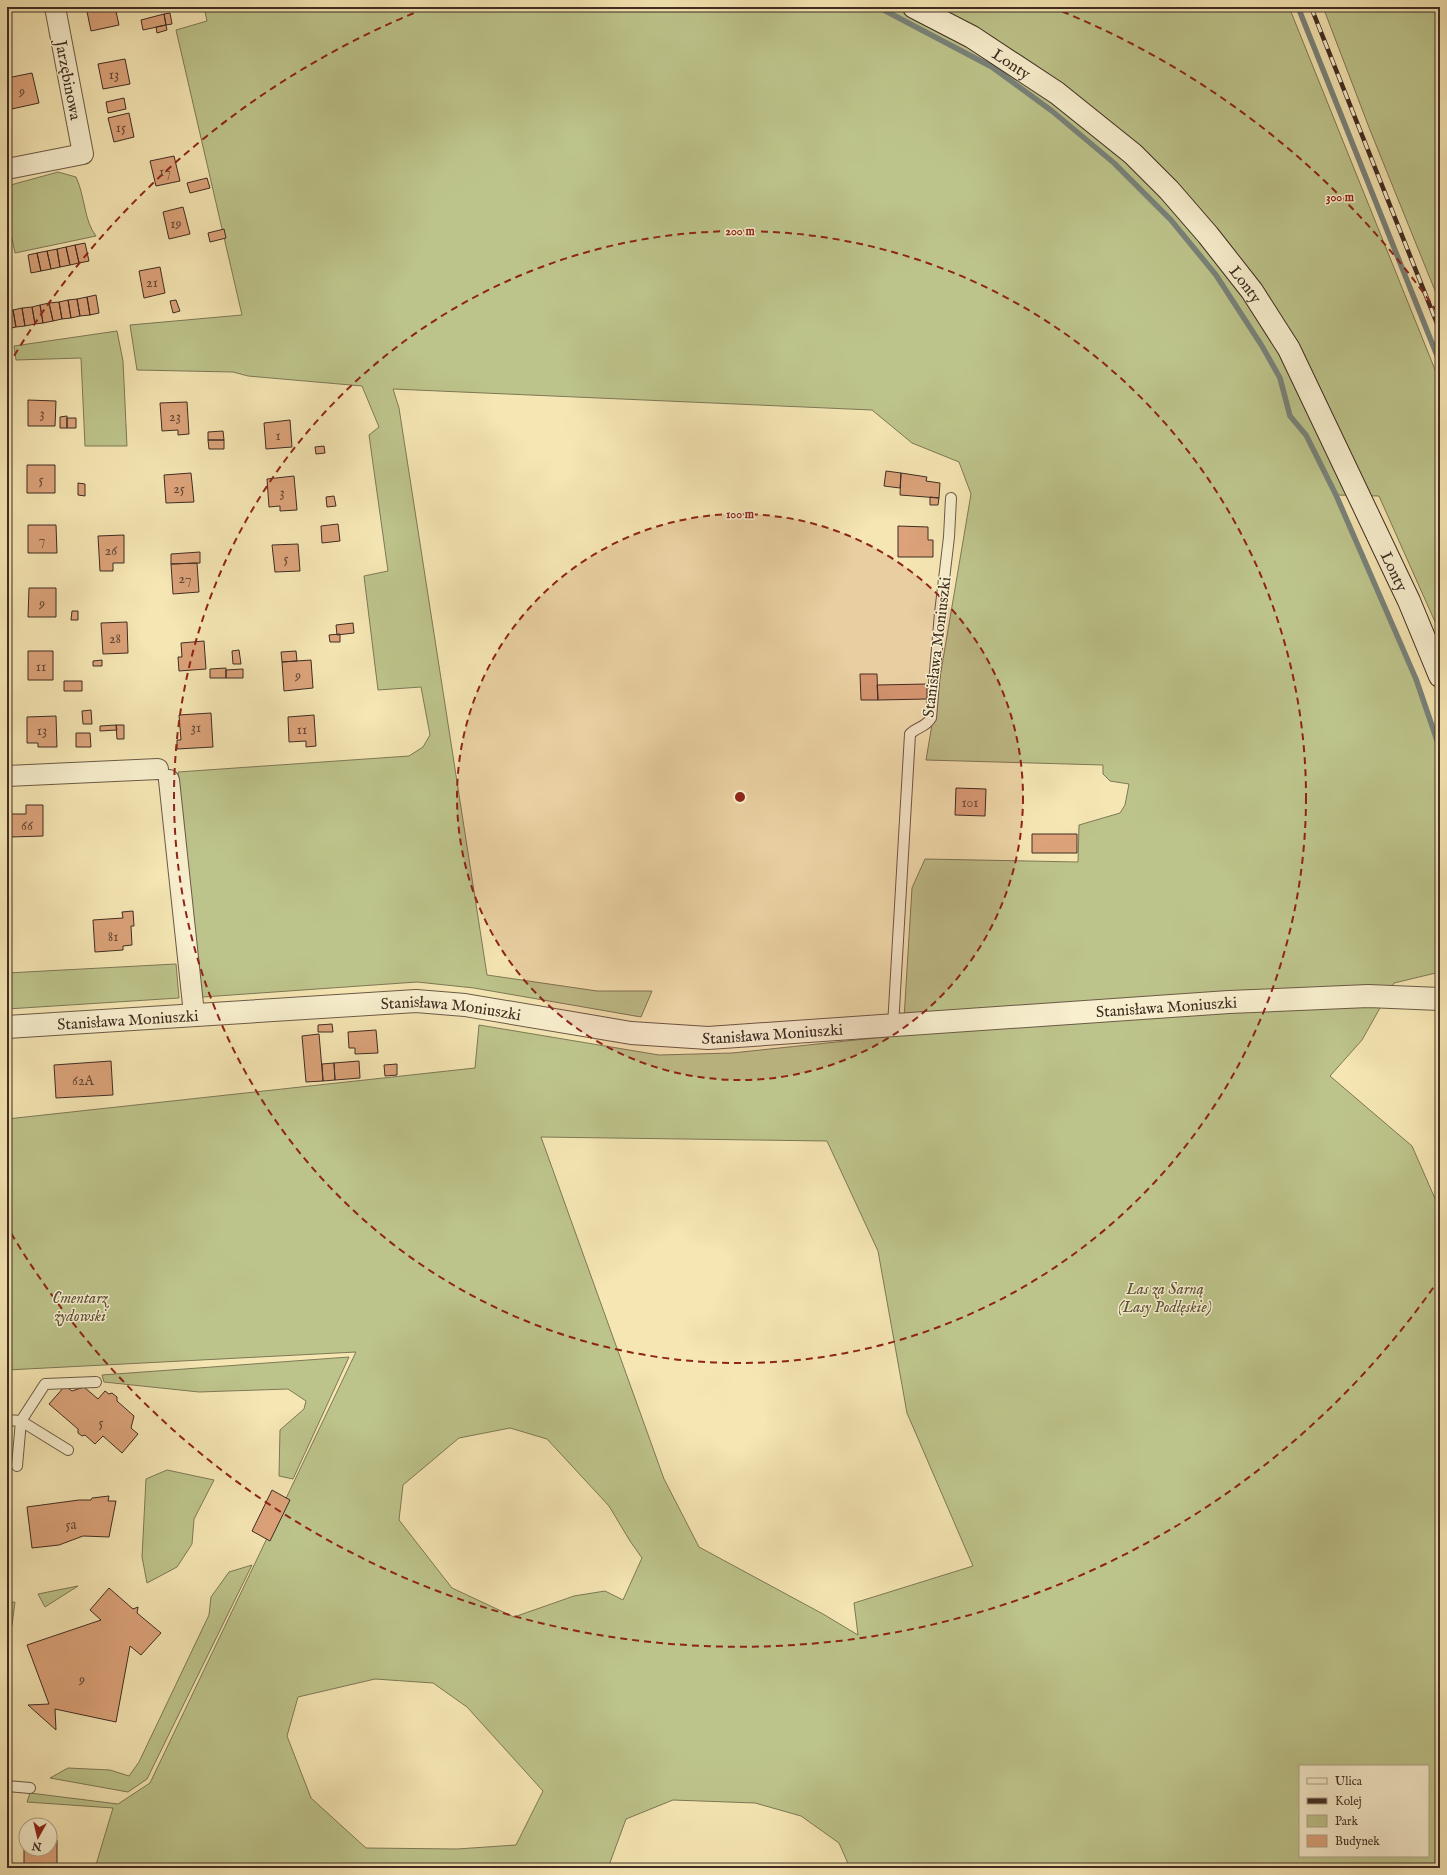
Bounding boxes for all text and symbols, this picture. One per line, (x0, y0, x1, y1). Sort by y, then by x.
street label: Jarzębinowa (49, 37, 85, 122)
street label: Lonty (988, 45, 1034, 85)
house number: 13 (109, 66, 119, 84)
house number: 9 (18, 83, 25, 101)
house number: 15 (116, 119, 126, 137)
house number: 17 (159, 163, 171, 181)
text: 300 m (1326, 190, 1355, 205)
house number: 19 (170, 215, 182, 233)
text: 200 m (725, 224, 755, 239)
street label: Lonty (1224, 262, 1265, 307)
house number: 21 (146, 274, 158, 292)
house number: 3 (39, 405, 45, 423)
house number: 23 (169, 408, 181, 426)
house number: 1 (275, 427, 281, 445)
house number: 5 (38, 471, 44, 489)
house number: 25 (173, 480, 185, 498)
house number: 3 (279, 484, 285, 502)
text: 100 m (726, 507, 755, 522)
house number: 7 (39, 531, 45, 549)
house number: 26 (105, 542, 118, 560)
street label: Lonty (1375, 549, 1411, 595)
house number: 5 (283, 550, 289, 568)
house number: 27 (179, 570, 191, 588)
street label: Stanisława Moniuszki (919, 576, 957, 719)
house number: 9 (38, 595, 45, 613)
house number: 28 (109, 630, 121, 648)
house number: 11 (36, 658, 46, 676)
house number: 9 (294, 667, 301, 685)
house number: 31 (191, 719, 201, 737)
house number: 11 (297, 721, 307, 739)
house number: 13 (37, 722, 47, 740)
centre of rings (733, 790, 747, 804)
house number: 101 (961, 794, 979, 812)
house number: 66 (21, 817, 34, 835)
house number: 81 (108, 928, 118, 946)
street label: Stanisława Moniuszki (380, 993, 522, 1026)
street label: Stanisława Moniuszki (1095, 994, 1237, 1023)
street label: Stanisława Moniuszki (57, 1007, 199, 1036)
street label: Stanisława Moniuszki (701, 1021, 844, 1050)
house number: 62A (72, 1072, 95, 1090)
park label: Las za Sarną (Lasy Podłęskie) (1118, 1280, 1212, 1318)
park label: Cmentarz żydowski (52, 1289, 110, 1327)
house number: 5 (98, 1414, 104, 1432)
house number: 5a (65, 1516, 78, 1534)
house number: 9 (78, 1671, 85, 1689)
legend (1299, 1765, 1429, 1857)
text: Ulica (1335, 1774, 1363, 1789)
text: Kolej (1335, 1794, 1362, 1809)
text: Park (1335, 1814, 1358, 1829)
north arrow (18, 1817, 58, 1857)
text: Budynek (1335, 1834, 1380, 1849)
text: N (31, 1838, 43, 1854)

